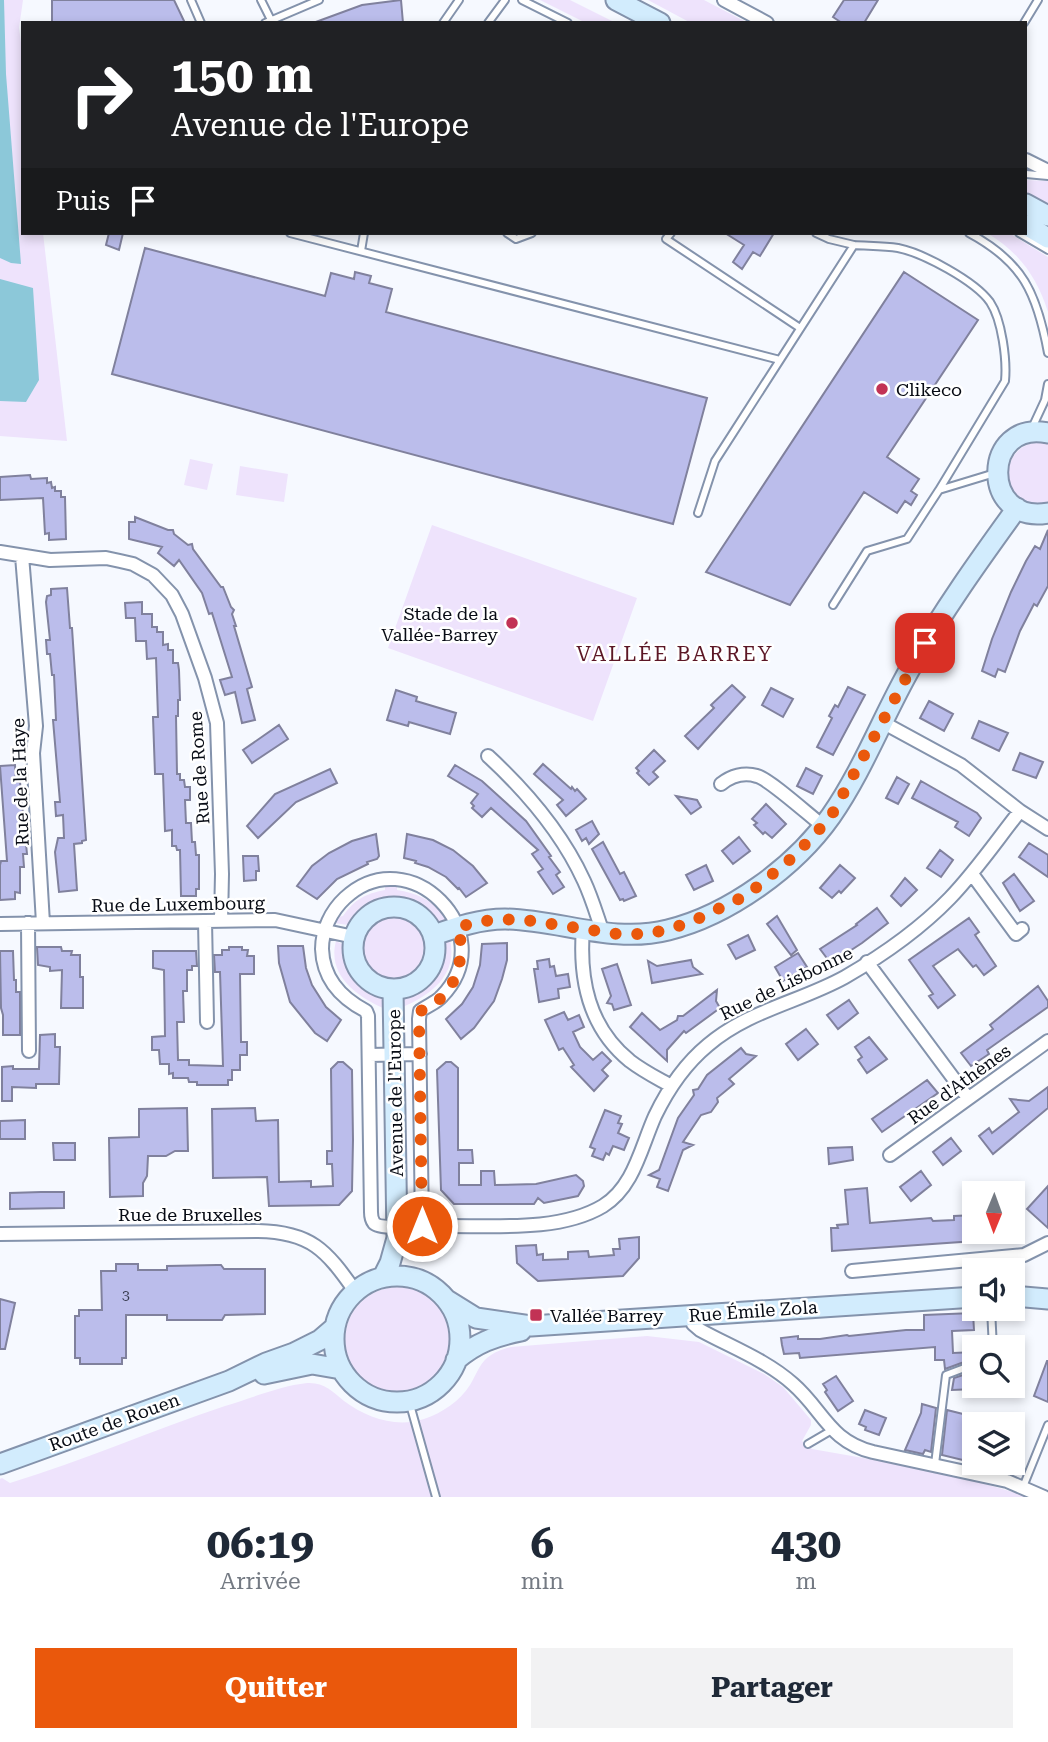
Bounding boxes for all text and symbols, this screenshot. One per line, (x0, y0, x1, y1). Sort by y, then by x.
text: 150 m (171, 47, 313, 104)
icon: right (56, 49, 147, 140)
text: Avenue de l'Europe (171, 106, 469, 144)
icon: arrive (124, 182, 162, 220)
text: Puis (56, 186, 110, 216)
place label: Clikeco (896, 379, 962, 400)
marker: Clikeco (874, 381, 890, 397)
place label: Stade de la Vallée-Barrey (381, 603, 498, 645)
pin (895, 613, 955, 673)
marker: Stade de la Vallée-Barrey (504, 615, 520, 631)
icon: arrive (906, 624, 944, 662)
district label: VALLÉE BARREY (576, 641, 774, 666)
street label: Rue de Rome (185, 711, 213, 825)
street label: Rue de la Haye (7, 718, 33, 846)
street label: Rue de Luxembourg (91, 892, 266, 916)
street label: Rue de Lisbonne (716, 942, 856, 1024)
street label: Avenue de l'Europe (383, 1009, 407, 1177)
street label: Rue d'Athènes (903, 1040, 1015, 1128)
north arrow (962, 1181, 1026, 1244)
map controls (962, 1181, 1025, 1475)
position arrow (385, 1189, 459, 1263)
street label: Rue de Bruxelles (118, 1204, 262, 1225)
button: sound (962, 1258, 1025, 1321)
house number: 3 (122, 1287, 130, 1303)
street label: Rue Émile Zola (688, 1296, 818, 1326)
place label: Vallée Barrey (550, 1305, 664, 1326)
marker: Vallée Barrey (528, 1307, 544, 1323)
button: search (962, 1335, 1025, 1398)
street label: Route de Rouen (46, 1388, 183, 1455)
button: layers (962, 1412, 1025, 1475)
text: 06:19 (207, 1519, 314, 1568)
text: 6 (531, 1519, 554, 1568)
text: 430 (771, 1519, 841, 1568)
text: Arrivée (220, 1568, 301, 1595)
text: min (521, 1568, 564, 1595)
text: m (795, 1568, 816, 1595)
button: Quitter (35, 1648, 517, 1728)
button: Partager (531, 1648, 1013, 1728)

